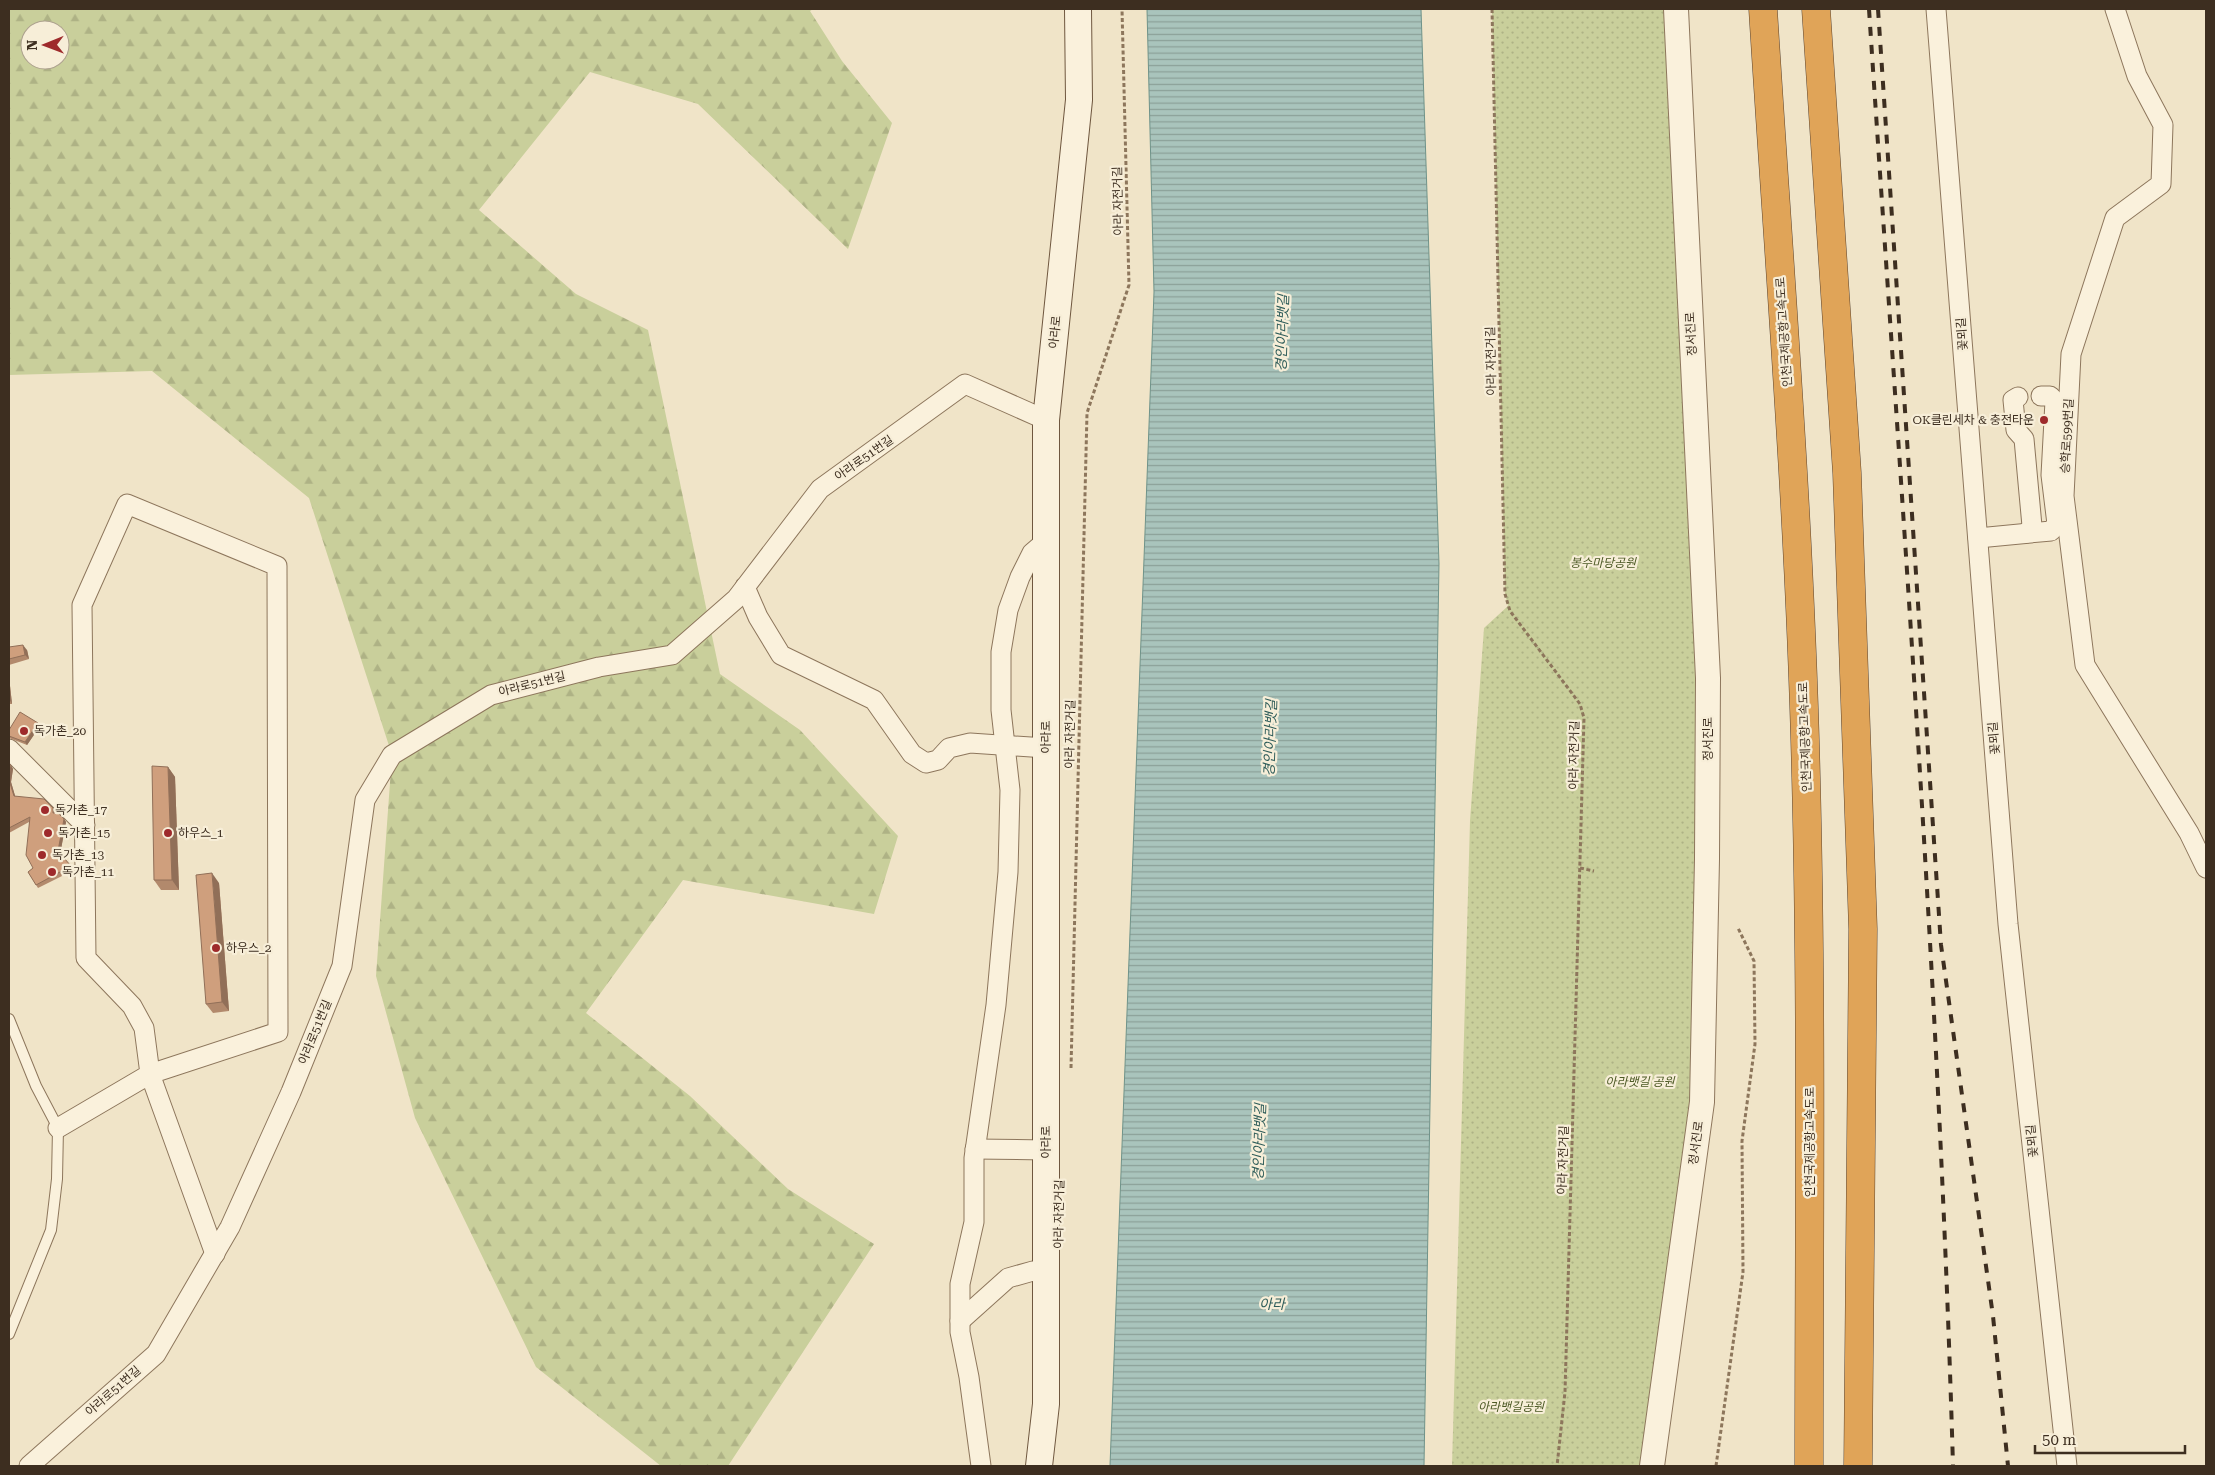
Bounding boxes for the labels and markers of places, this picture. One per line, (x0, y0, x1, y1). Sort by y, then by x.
place label: OK클린세차 & 충전타운 (1912, 413, 2034, 427)
marker: OK클린세차 & 충전타운 (2038, 414, 2050, 426)
place label: 독가촌_20 (34, 724, 87, 738)
marker: 독가촌_20 (18, 725, 30, 737)
place label: 독가촌_17 (55, 803, 108, 817)
marker: 독가촌_17 (39, 804, 51, 816)
place label: 독가촌_15 (58, 826, 111, 840)
place label: 하우스_1 (178, 826, 224, 840)
marker: 독가촌_15 (42, 827, 54, 839)
marker: 하우스_1 (162, 827, 174, 839)
place label: 독가촌_13 (52, 848, 105, 862)
marker: 독가촌_13 (36, 849, 48, 861)
place label: 독가촌_11 (62, 865, 115, 879)
marker: 독가촌_11 (46, 866, 58, 878)
place label: 하우스_2 (226, 941, 272, 955)
marker: 하우스_2 (210, 942, 222, 954)

